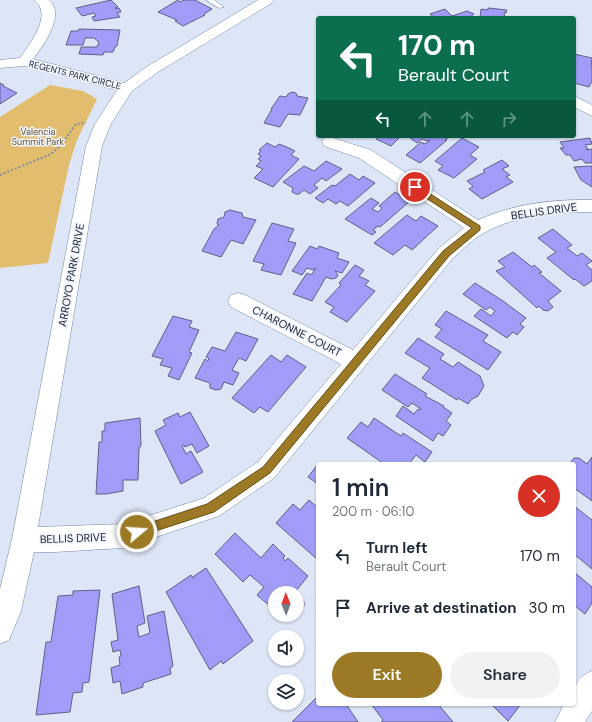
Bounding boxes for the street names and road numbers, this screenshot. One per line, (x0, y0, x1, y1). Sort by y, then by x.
street label: REGENTS PARK CIRCLE (28, 58, 122, 92)
street label: BELLIS DRIVE (510, 199, 578, 223)
street label: ARROYO PARK DRIVE (55, 222, 87, 328)
street label: CHARONNE COURT (250, 302, 344, 360)
street label: BELLIS DRIVE (39, 530, 107, 546)

